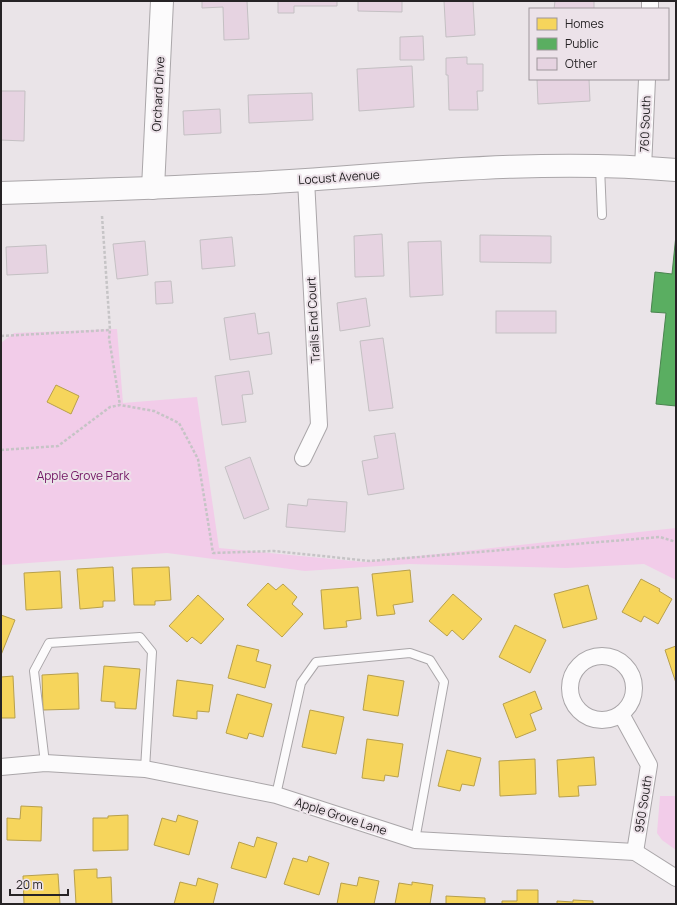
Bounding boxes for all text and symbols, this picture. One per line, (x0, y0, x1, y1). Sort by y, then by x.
legend (529, 8, 669, 80)
text: Homes (565, 15, 604, 32)
text: Public (565, 35, 599, 52)
text: Other (565, 55, 598, 72)
street label: Orchard Drive (148, 56, 168, 132)
street label: 760 South (636, 95, 654, 153)
street label: Locust Avenue (298, 166, 380, 188)
street label: Trails End Court (302, 276, 324, 364)
park label: Apple Grove Park (37, 467, 130, 484)
street label: 950 South (630, 774, 656, 834)
street label: Apple Grove Lane (293, 793, 389, 839)
scale bar (10, 871, 68, 897)
text: 20 m (16, 876, 43, 893)

